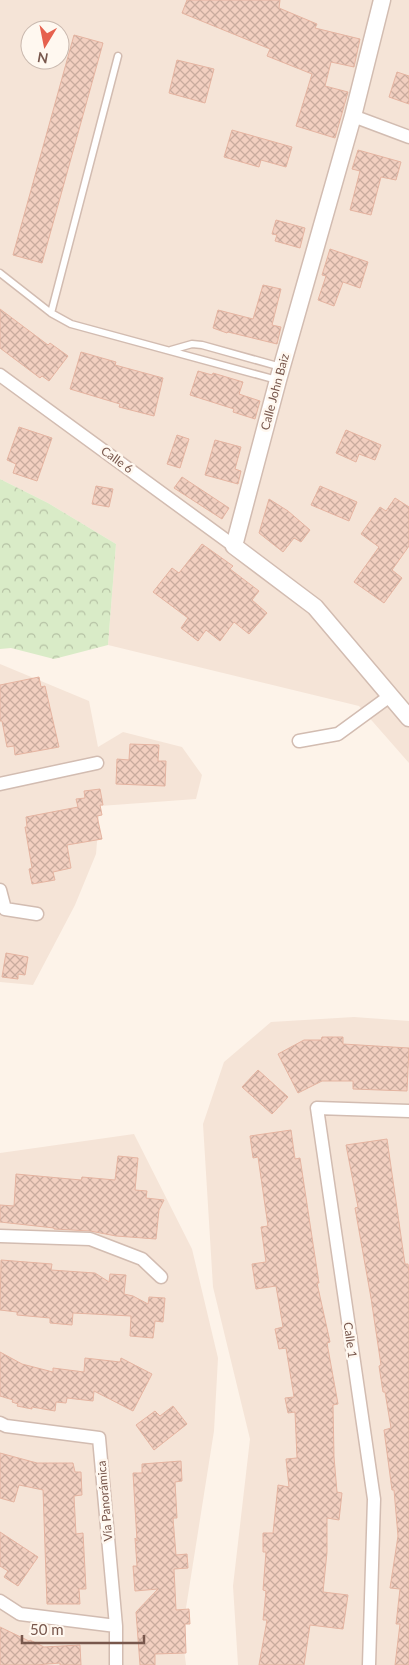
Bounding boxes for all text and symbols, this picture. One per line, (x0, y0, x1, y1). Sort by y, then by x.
north arrow (20, 20, 70, 70)
text: N (36, 49, 49, 68)
street label: Calle John Baiz (257, 351, 292, 432)
street label: Calle 6 (98, 443, 136, 476)
street label: Calle 1 (341, 1321, 360, 1359)
street label: Vía Panorámica (94, 1460, 116, 1542)
scale bar (22, 1612, 145, 1644)
text: 50 m (30, 1620, 64, 1638)

